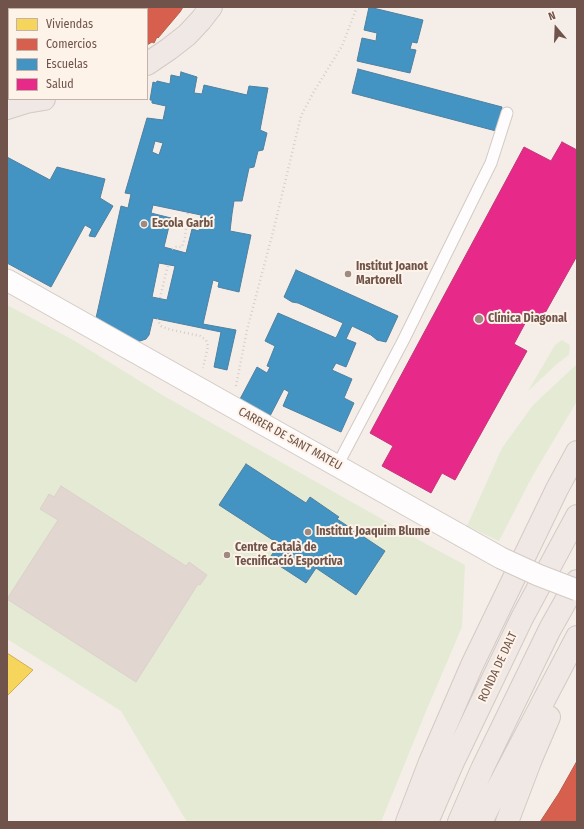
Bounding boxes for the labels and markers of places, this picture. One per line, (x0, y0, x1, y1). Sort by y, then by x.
place label: Escola Garbí (152, 217, 213, 231)
marker: Escola Garbí (139, 219, 149, 229)
place label: Institut Joanot Martorell (356, 260, 428, 288)
marker: Institut Joanot Martorell (343, 269, 353, 279)
place label: Clínica Diagonal (488, 312, 567, 326)
marker: Clínica Diagonal (473, 313, 485, 325)
place label: Institut Joaquim Blume (316, 525, 430, 539)
marker: Institut Joaquim Blume (303, 527, 313, 537)
place label: Centre Català de Tecnificació Esportiva (235, 541, 343, 569)
marker: Centre Català de Tecnificació Esportiva (222, 550, 232, 560)

